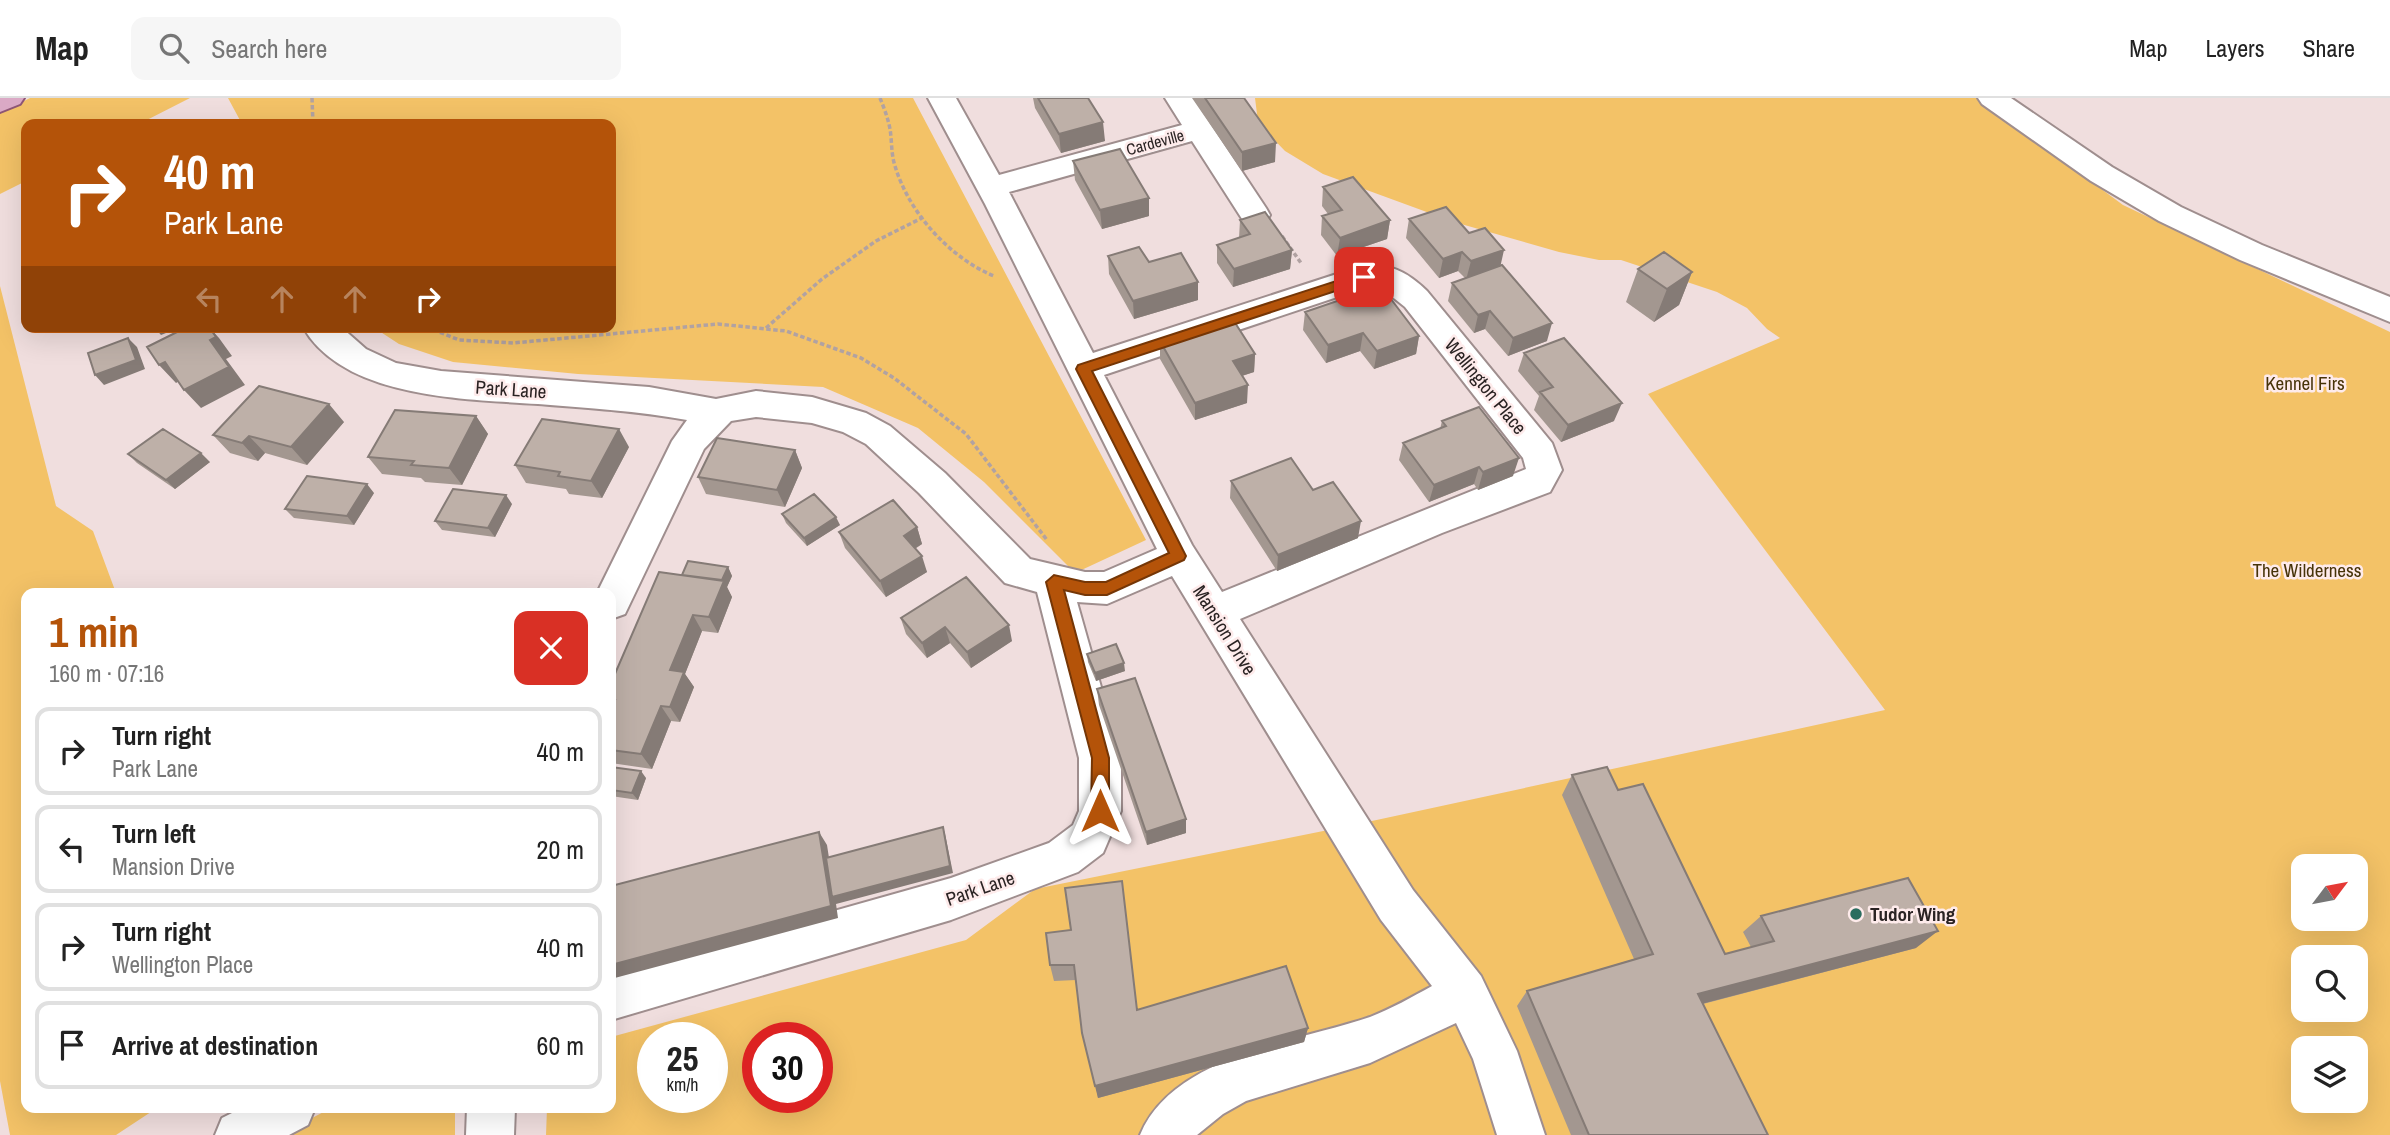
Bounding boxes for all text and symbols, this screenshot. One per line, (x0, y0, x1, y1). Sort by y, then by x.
search box (131, 17, 621, 80)
text: Map (35, 26, 89, 70)
icon: search (155, 29, 193, 67)
text: Search here (211, 31, 327, 66)
text: Map (2129, 32, 2167, 64)
text: Layers (2205, 32, 2264, 64)
text: Share (2302, 32, 2355, 64)
street label: Cardeville (1124, 124, 1186, 160)
text: 40 m (164, 138, 256, 204)
icon: right (49, 147, 140, 238)
text: Park Lane (164, 201, 284, 244)
pin (1334, 247, 1394, 307)
icon: arrive (1345, 258, 1383, 296)
icon: left (190, 280, 228, 318)
icon: ahead (263, 280, 301, 318)
icon: ahead (336, 280, 374, 318)
icon: right (409, 280, 447, 318)
street label: Wellington Place (1439, 332, 1533, 440)
park label: Kennel Firs (2265, 370, 2345, 396)
street label: Park Lane (475, 374, 547, 404)
park label: The Wilderness (2252, 557, 2362, 583)
street label: Mansion Drive (1187, 580, 1263, 680)
text: 1 min (49, 604, 139, 660)
button: close (514, 611, 588, 685)
text: 160 m · 07:16 (49, 658, 164, 689)
text: Turn right (112, 718, 211, 753)
icon: right (53, 732, 91, 770)
text: 40 m (537, 734, 584, 769)
text: Park Lane (112, 753, 198, 784)
position arrow (1063, 774, 1137, 848)
text: Turn left (112, 816, 196, 851)
icon: left (53, 830, 91, 868)
text: 20 m (537, 832, 584, 867)
text: Mansion Drive (112, 851, 235, 882)
north arrow (2291, 854, 2368, 931)
map controls (2291, 854, 2368, 1113)
street label: Park Lane (942, 864, 1018, 912)
place label: Tudor Wing (1870, 901, 1956, 927)
marker: Tudor Wing (1848, 906, 1864, 922)
text: Turn right (112, 914, 211, 949)
icon: right (53, 928, 91, 966)
text: 40 m (537, 930, 584, 965)
button: search (2291, 945, 2368, 1022)
text: Wellington Place (112, 949, 253, 980)
speed limit sign: 30 (742, 1022, 833, 1113)
icon: arrive (53, 1026, 91, 1064)
text: Arrive at destination (112, 1028, 318, 1063)
text: 60 m (537, 1028, 584, 1063)
text: 25 (667, 1035, 698, 1082)
button: layers (2291, 1036, 2368, 1113)
text: km/h (667, 1072, 699, 1097)

